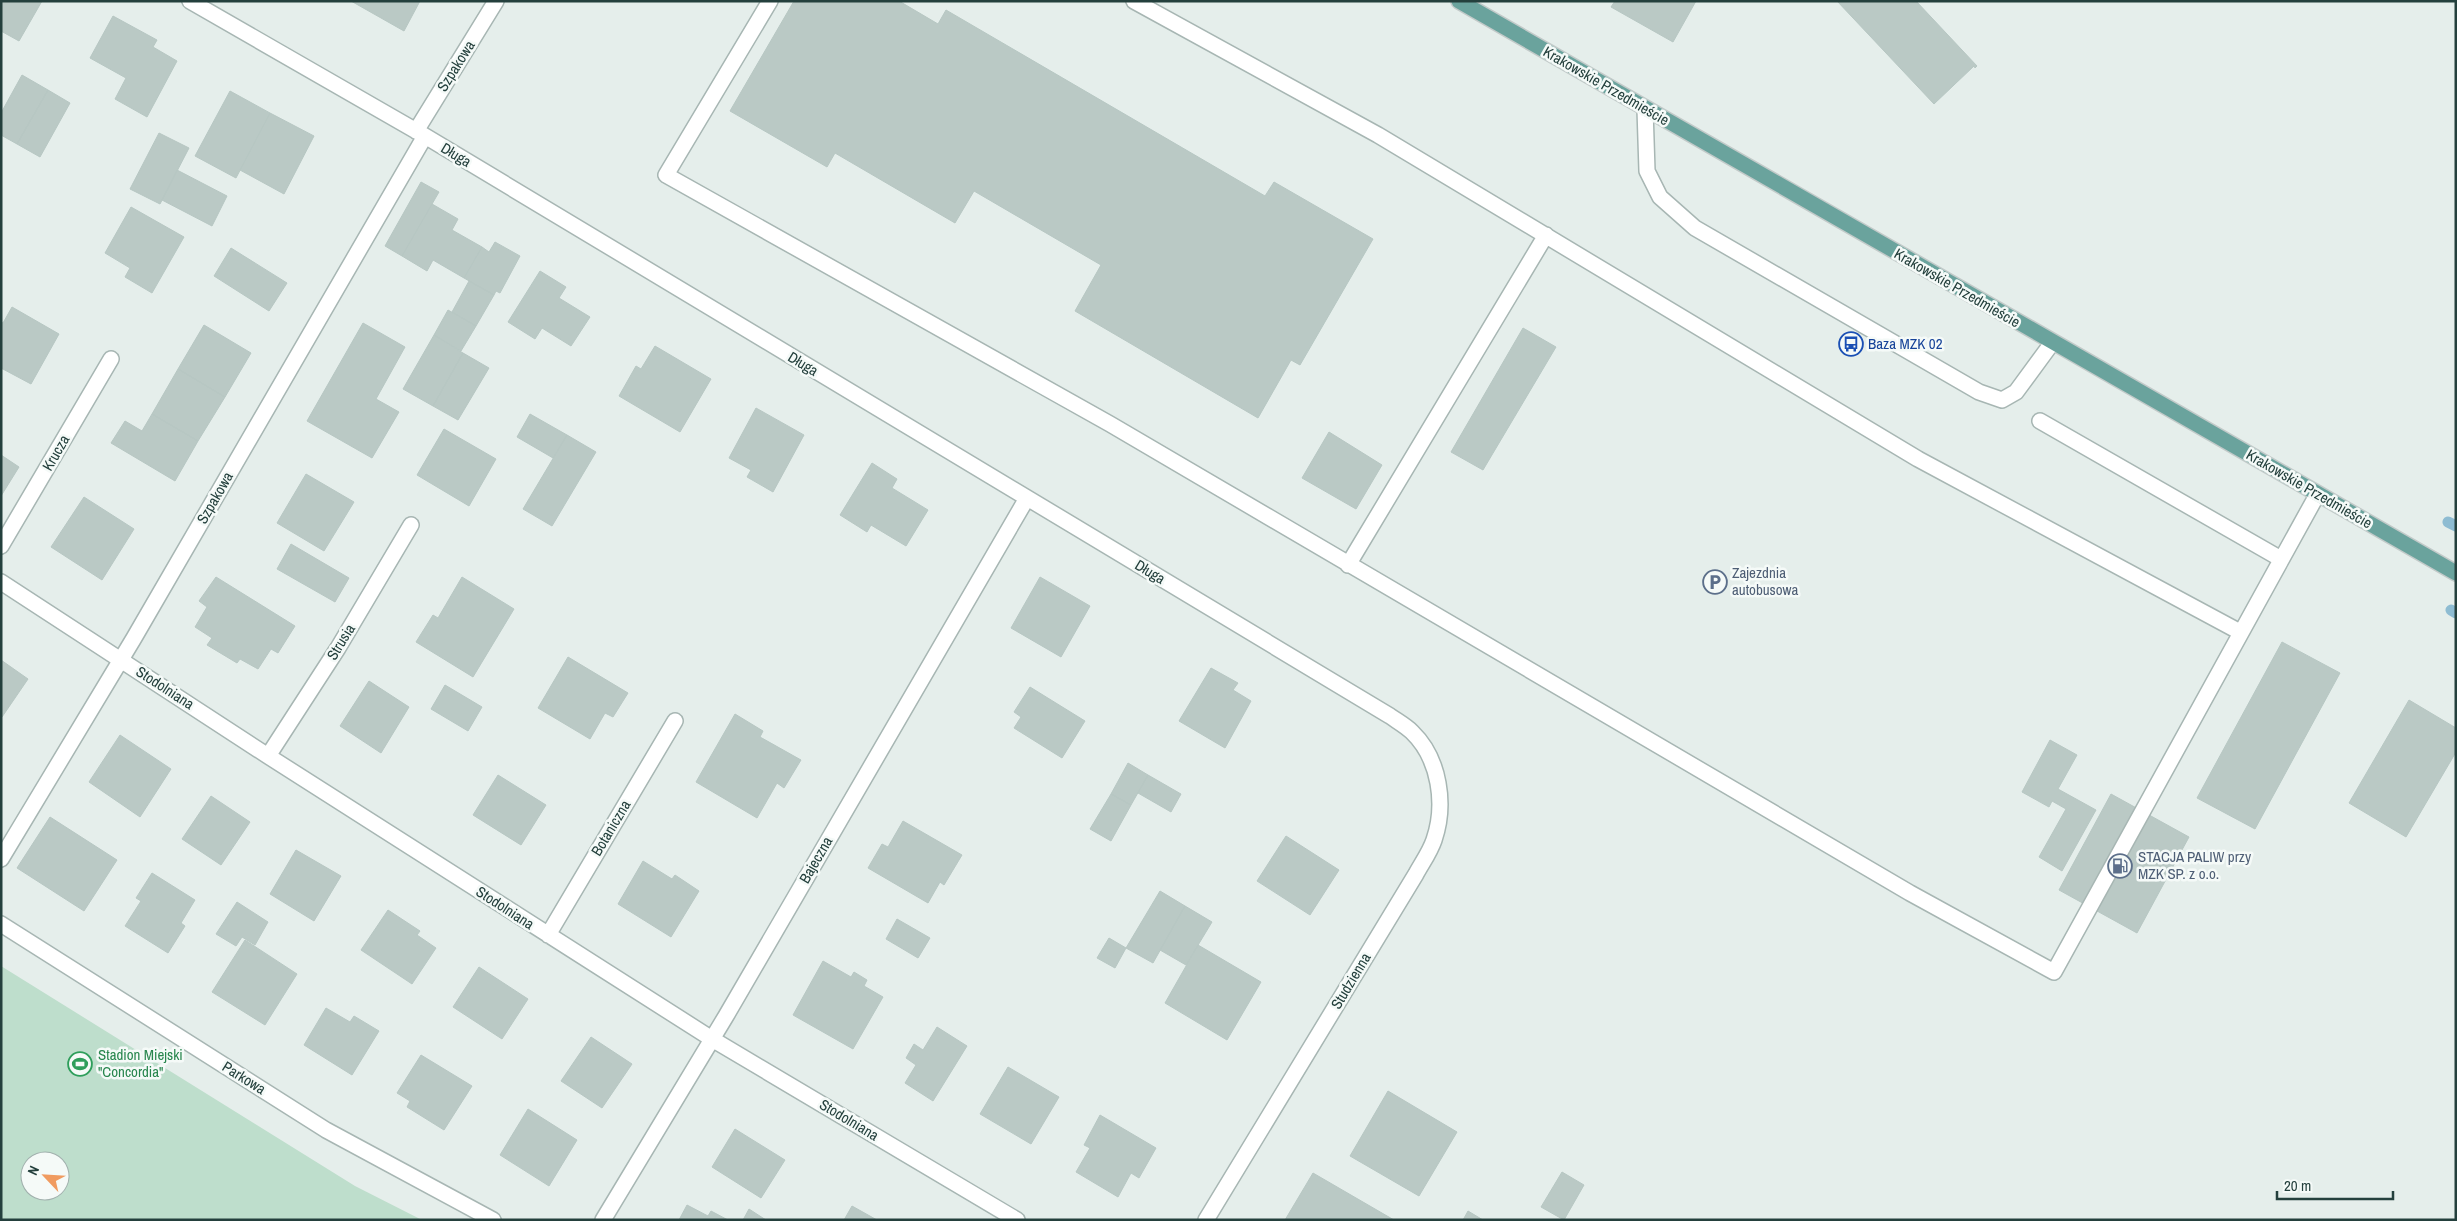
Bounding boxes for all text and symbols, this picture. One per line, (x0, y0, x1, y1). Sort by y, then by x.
street label: Szpakowa (432, 36, 480, 95)
street label: Krakowskie Przedmieście (1539, 41, 1673, 130)
street label: Długa (437, 137, 476, 172)
street label: Krakowskie Przedmieście (1890, 243, 2024, 332)
bus stop icon: Baza MZK 02 (1838, 331, 1864, 357)
place label: Baza MZK 02 (1868, 333, 1943, 354)
street label: Długa (784, 346, 823, 381)
street label: Krucza (37, 431, 74, 475)
street label: Krakowskie Przedmieście (2242, 444, 2376, 533)
street label: Szpakowa (191, 468, 238, 528)
street label: Długa (1131, 554, 1170, 589)
place label: Zajezdnia autobusowa (1732, 562, 1798, 600)
parking icon: Zajezdnia autobusowa (1702, 569, 1728, 595)
street label: Strusia (321, 620, 360, 664)
street label: Stodolniana (132, 661, 199, 714)
street label: Botaniczna (586, 796, 636, 860)
street label: Bajeczna (794, 832, 837, 887)
place label: STACJA PALIW przy MZK SP. z o.o. (2138, 846, 2252, 884)
fuel station icon: STACJA PALIW przy MZK SP. z o.o. (2107, 853, 2133, 879)
street label: Stodolniana (472, 881, 539, 934)
street label: Studzienna (1326, 949, 1376, 1013)
place label: Stadion Miejski "Concordia" (98, 1044, 183, 1082)
sports icon: Stadion Miejski "Concordia" (67, 1051, 93, 1077)
street label: Parkowa (218, 1056, 270, 1099)
street label: Stodolniana (816, 1094, 883, 1146)
north arrow (20, 1151, 70, 1201)
text: N (23, 1163, 43, 1178)
scale bar (2277, 1168, 2393, 1200)
text: 20 m (2284, 1175, 2311, 1196)

